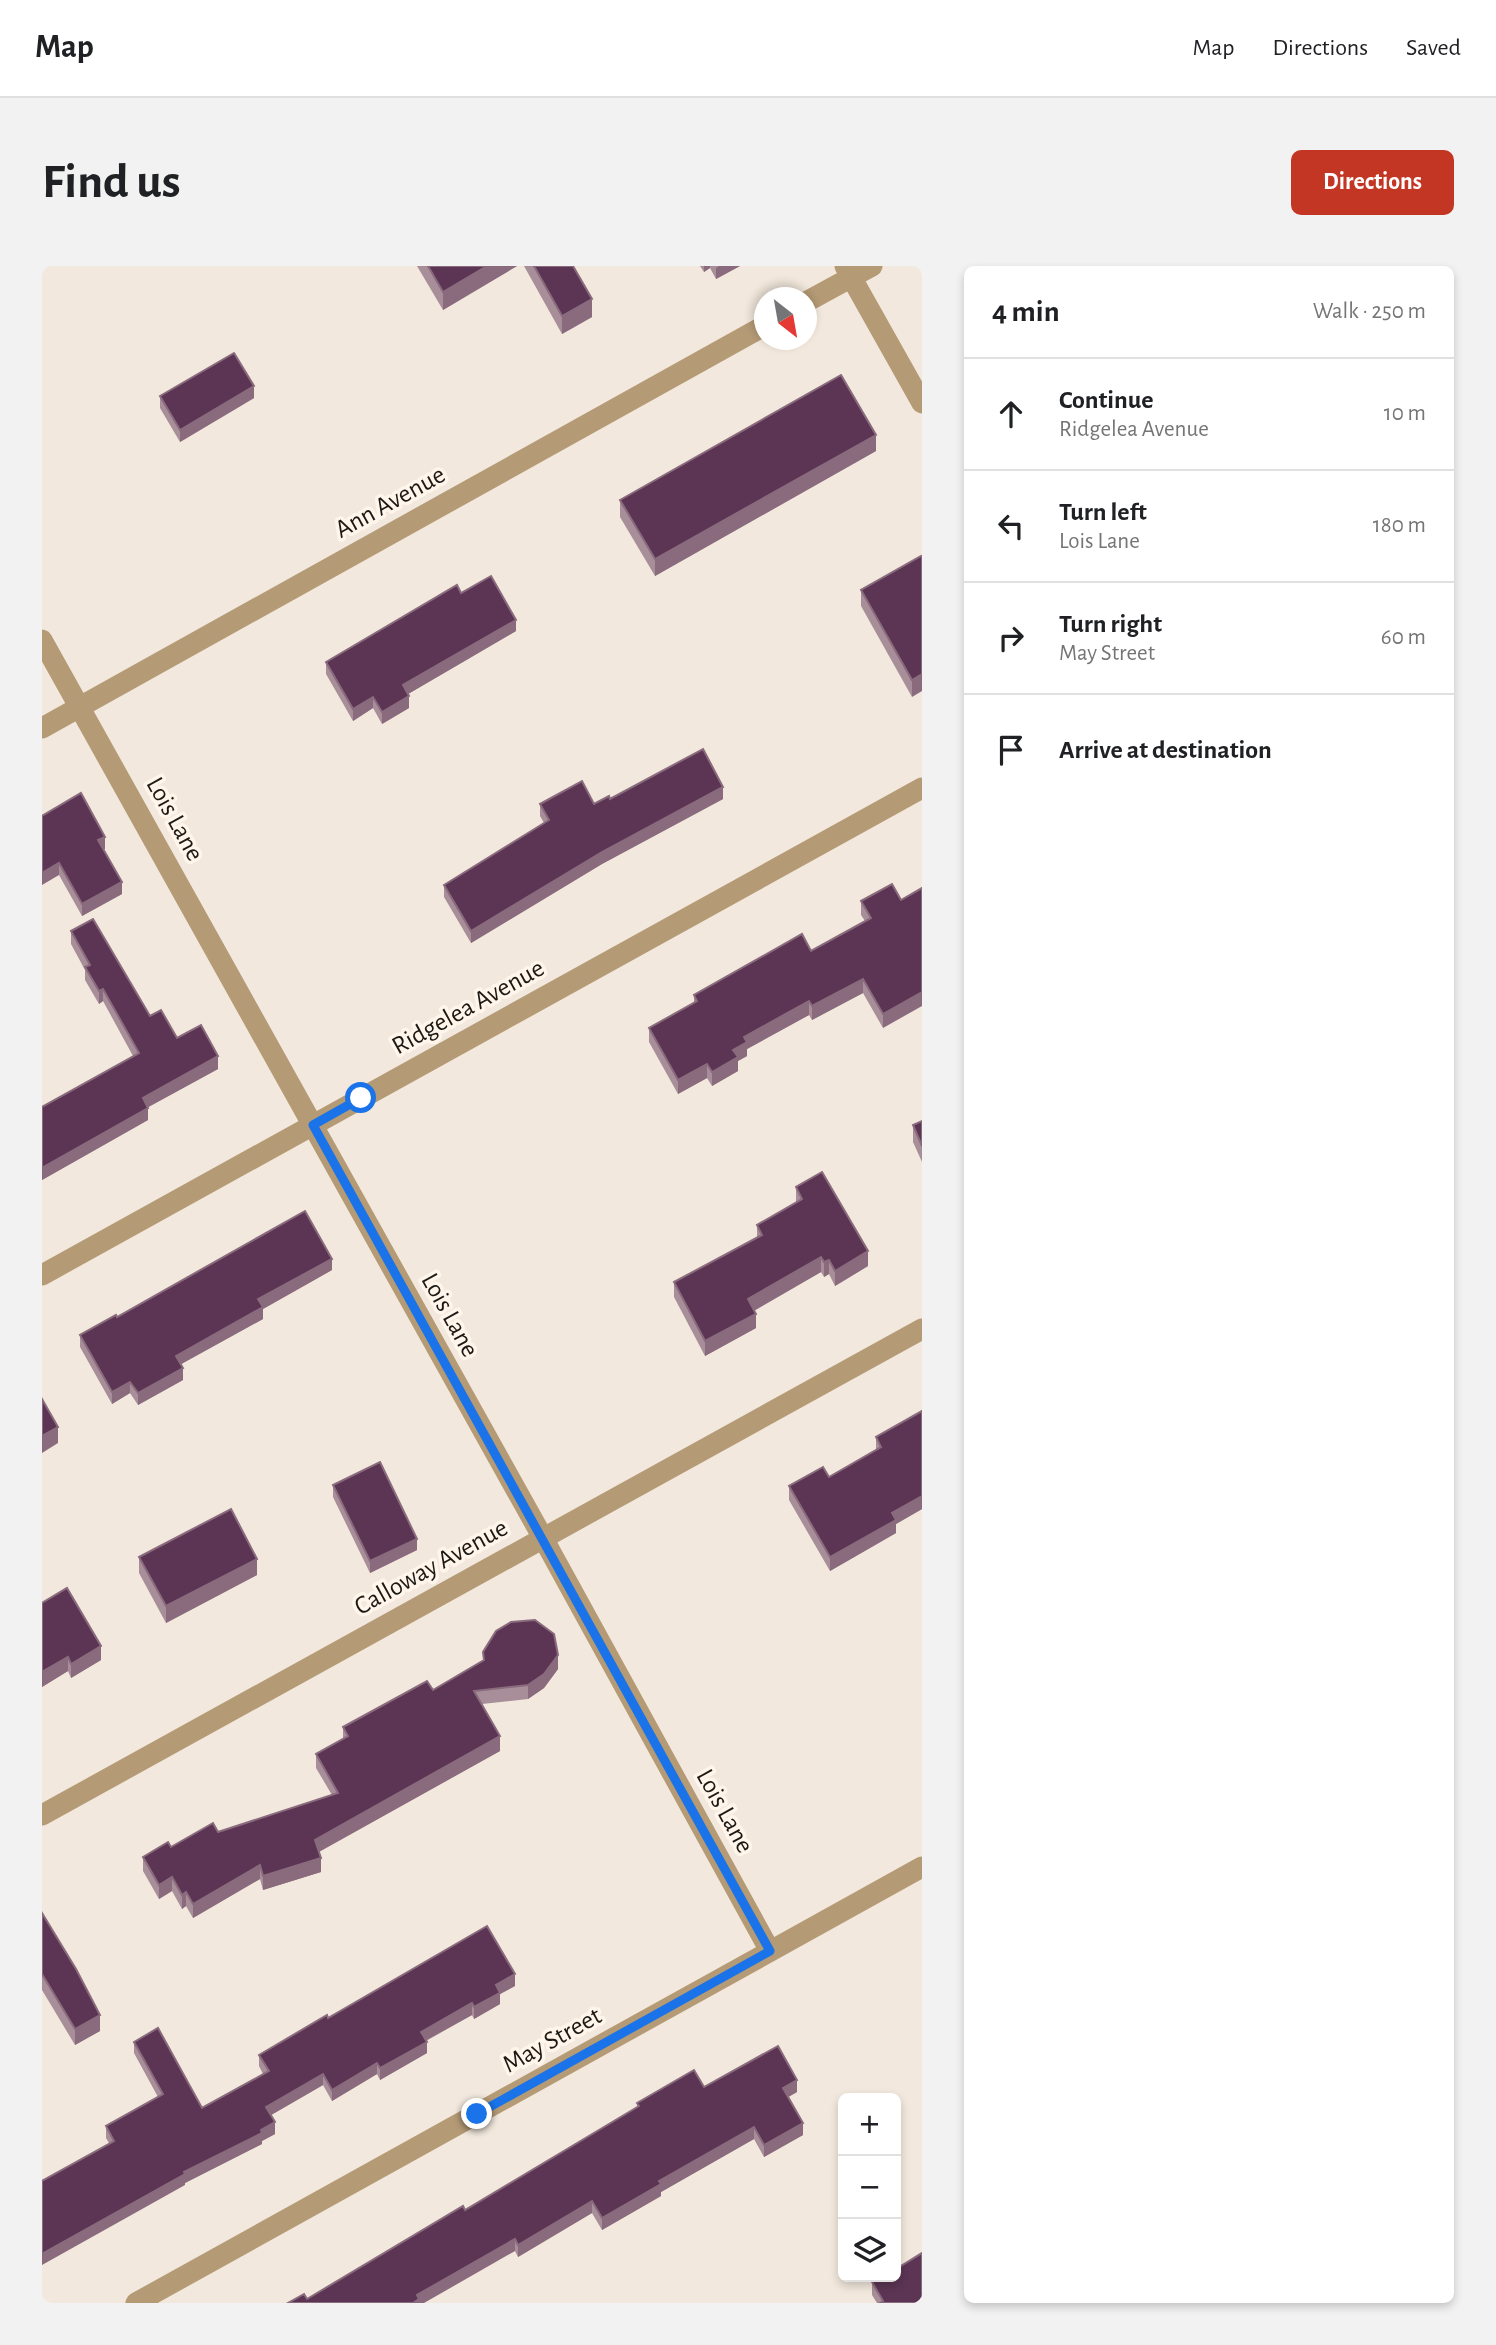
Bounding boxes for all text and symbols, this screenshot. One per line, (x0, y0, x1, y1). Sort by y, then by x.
text: Map (35, 31, 94, 64)
text: Map (1192, 36, 1234, 60)
text: Directions (1272, 36, 1368, 60)
text: Saved (1406, 36, 1461, 60)
button: Directions (1291, 150, 1454, 215)
text: Find us (42, 158, 181, 207)
north arrow (754, 287, 817, 350)
text: 4 min (992, 297, 1060, 327)
text: Walk · 250 m (1313, 300, 1426, 323)
text: Continue (1059, 387, 1154, 413)
icon: ahead (992, 395, 1030, 433)
text: 10 m (1384, 402, 1426, 425)
text: Ridgelea Avenue (1059, 418, 1209, 441)
street label: Ann Avenue (331, 461, 449, 543)
text: Turn left (1059, 499, 1147, 525)
icon: left (992, 507, 1030, 545)
text: 180 m (1373, 514, 1426, 537)
text: Lois Lane (1059, 530, 1140, 553)
text: Turn right (1059, 611, 1162, 637)
icon: right (992, 619, 1030, 657)
text: 60 m (1381, 626, 1426, 649)
text: May Street (1059, 642, 1155, 665)
icon: arrive (992, 731, 1030, 769)
text: Arrive at destination (1059, 737, 1272, 763)
street label: Lois Lane (141, 773, 209, 865)
street label: Ridgelea Avenue (388, 955, 548, 1059)
route start (345, 1082, 376, 1113)
street label: Lois Lane (416, 1269, 484, 1361)
street label: Calloway Avenue (350, 1514, 512, 1620)
street label: Lois Lane (691, 1765, 759, 1857)
street label: May Street (498, 2002, 606, 2078)
map controls (838, 2093, 901, 2282)
button: + (838, 2093, 901, 2156)
route end (461, 2098, 492, 2129)
button: − (838, 2156, 901, 2219)
button: layers (838, 2219, 901, 2282)

